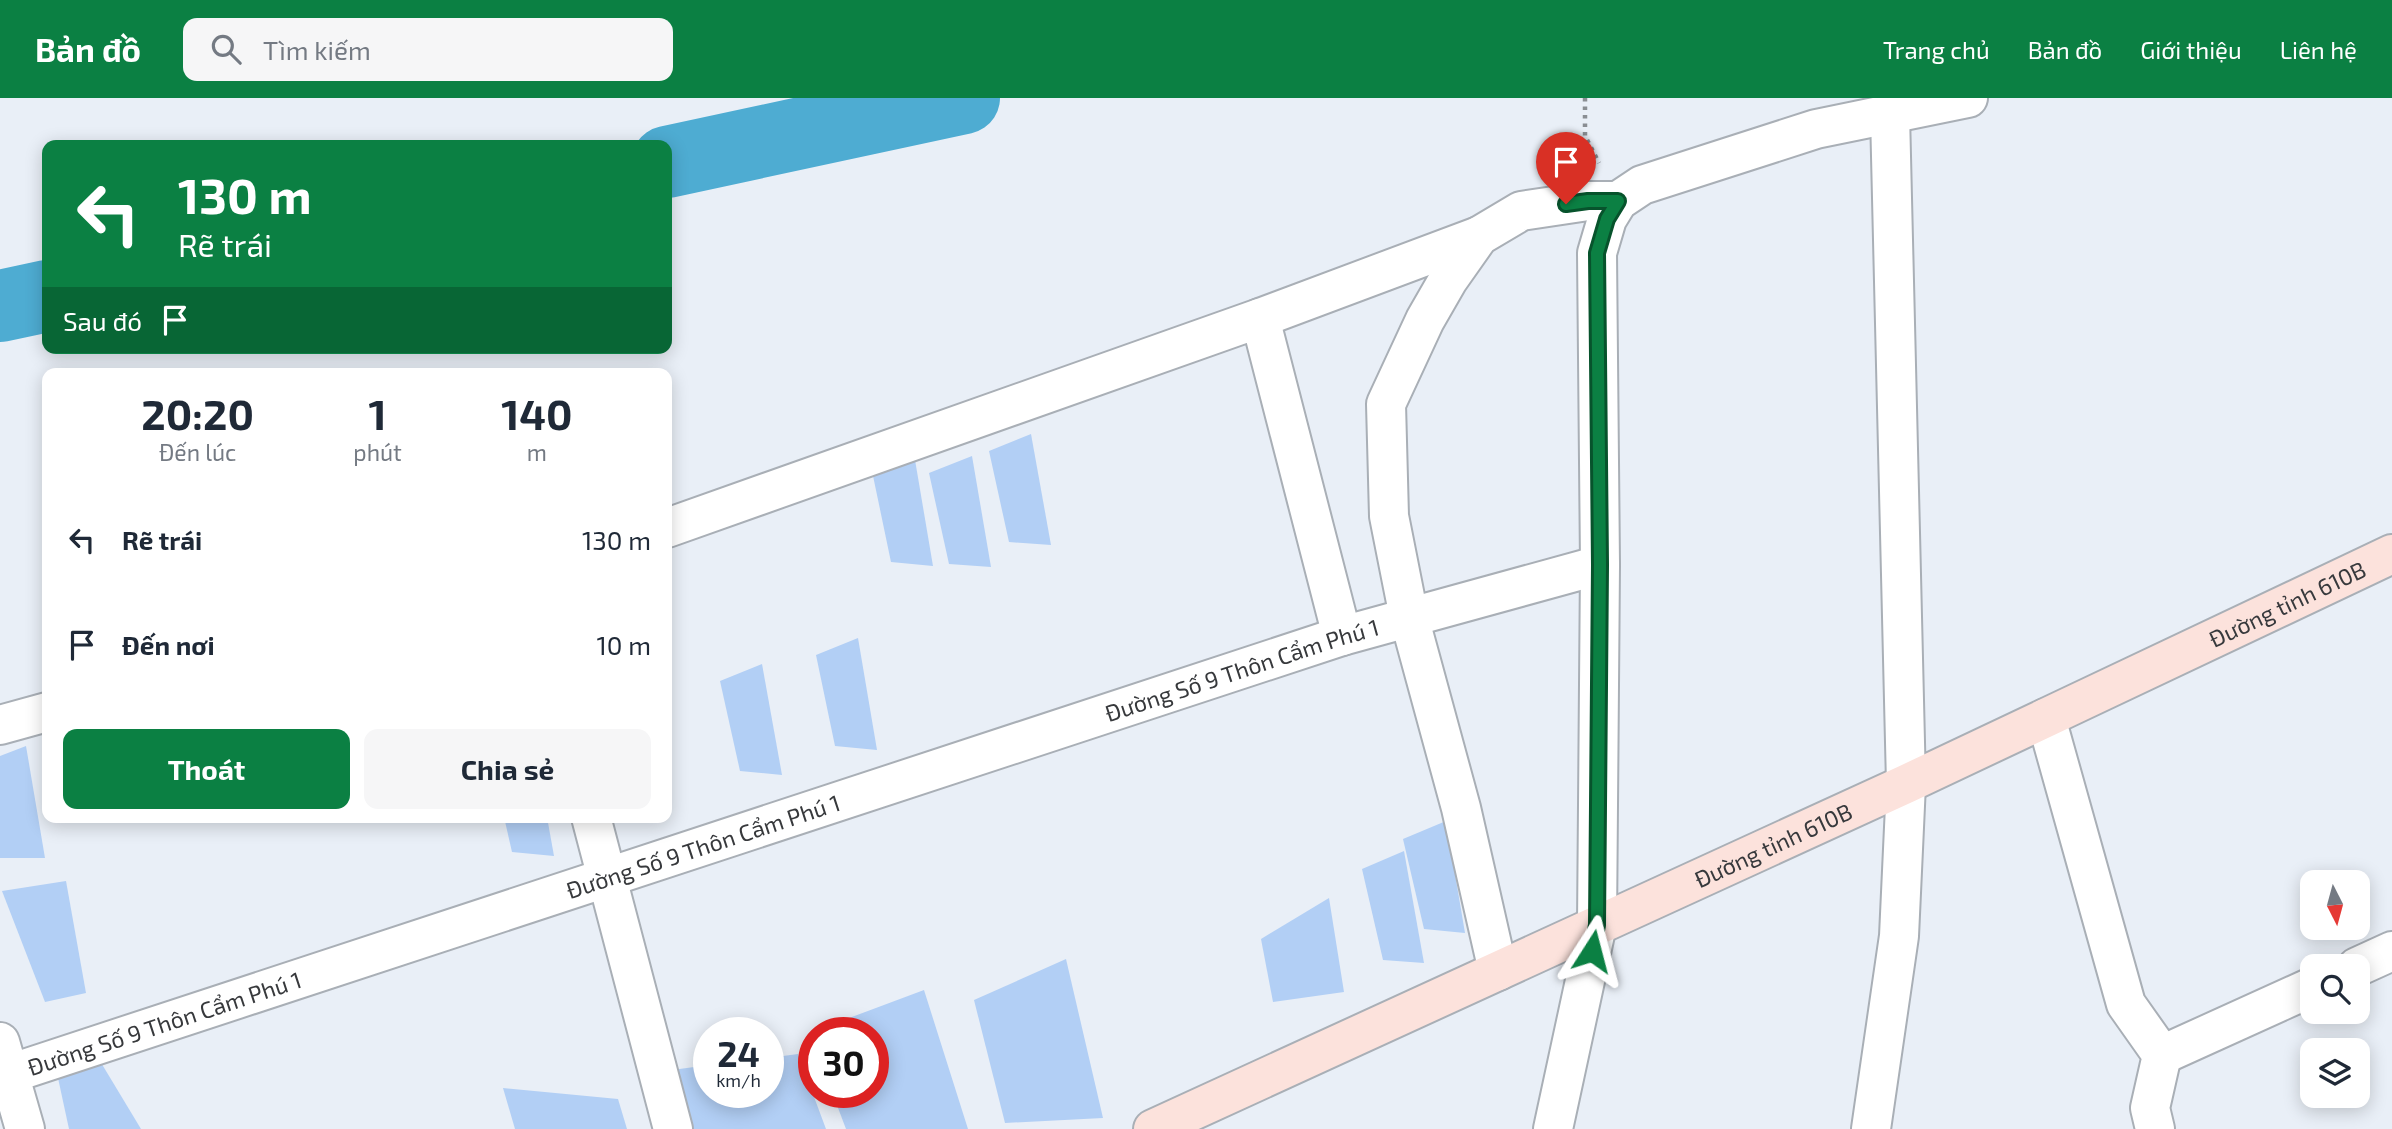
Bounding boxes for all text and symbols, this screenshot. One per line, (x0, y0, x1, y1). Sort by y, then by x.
search box (183, 18, 673, 81)
text: Bản đồ (35, 29, 141, 69)
icon: search (207, 30, 245, 68)
text: Tìm kiếm (263, 34, 371, 65)
text: Trang chủ (1883, 35, 1990, 64)
text: Bản đồ (2028, 35, 2102, 64)
text: Giới thiệu (2140, 35, 2242, 64)
text: Liên hệ (2280, 35, 2357, 64)
pin (1536, 132, 1596, 204)
icon: arrive (1547, 143, 1585, 181)
text: 130 m (178, 165, 312, 224)
icon: left (63, 168, 154, 259)
text: Rẽ trái (178, 225, 272, 263)
icon: arrive (156, 301, 194, 339)
text: Sau đó (63, 305, 142, 336)
text: 20:20 (141, 388, 254, 438)
text: 1 (369, 388, 387, 438)
text: 140 (501, 388, 573, 438)
text: Đến lúc (159, 438, 236, 466)
text: phút (353, 438, 402, 466)
text: m (527, 438, 547, 466)
icon: left (63, 521, 101, 559)
text: Rẽ trái (122, 524, 202, 555)
text: 130 m (582, 524, 651, 555)
street label: Đường tỉnh 610B (2204, 555, 2370, 653)
street label: Đường Số 9 Thôn Cẩm Phú 1 (1101, 613, 1382, 727)
icon: arrive (63, 626, 101, 664)
text: Đến nơi (122, 629, 215, 660)
text: 10 m (596, 629, 651, 660)
button: Thoát (63, 729, 350, 809)
button: Chia sẻ (364, 729, 651, 809)
street label: Đường Số 9 Thôn Cẩm Phú 1 (563, 788, 843, 904)
street label: Đường tỉnh 610B (1690, 797, 1856, 893)
north arrow (2300, 870, 2370, 940)
map controls (2300, 870, 2370, 1108)
position arrow (1555, 914, 1629, 988)
button: search (2300, 954, 2370, 1024)
street label: Đường Số 9 Thôn Cẩm Phú 1 (24, 965, 305, 1081)
speed limit sign: 30 (798, 1017, 889, 1108)
text: 24 (717, 1032, 760, 1074)
button: layers (2300, 1038, 2370, 1108)
text: km/h (716, 1069, 761, 1091)

